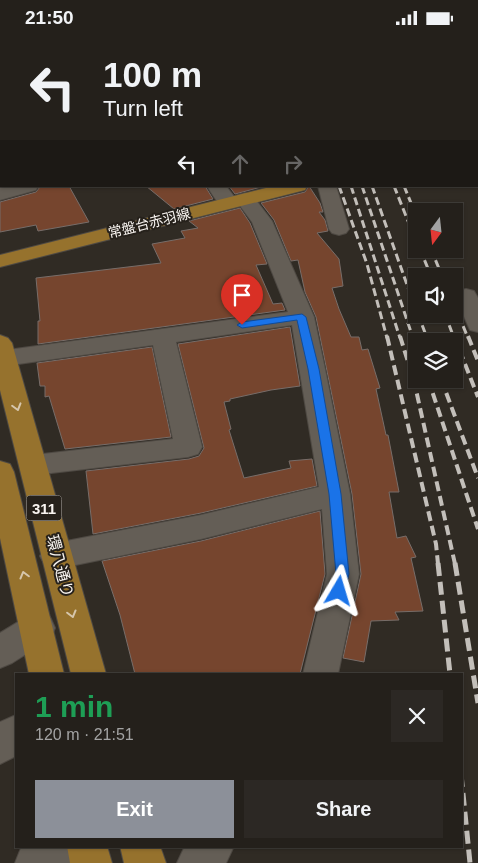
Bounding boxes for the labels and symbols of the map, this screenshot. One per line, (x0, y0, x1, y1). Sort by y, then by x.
north arrow (408, 203, 462, 257)
street label: 常盤台赤羽線 (106, 205, 192, 241)
pin (221, 274, 263, 325)
one-way arrow (11, 402, 22, 411)
road number: 311 (27, 495, 62, 521)
street label: 環八通り (44, 533, 76, 599)
position arrow (312, 564, 364, 616)
one-way arrow (19, 571, 30, 580)
one-way arrow (67, 610, 77, 618)

